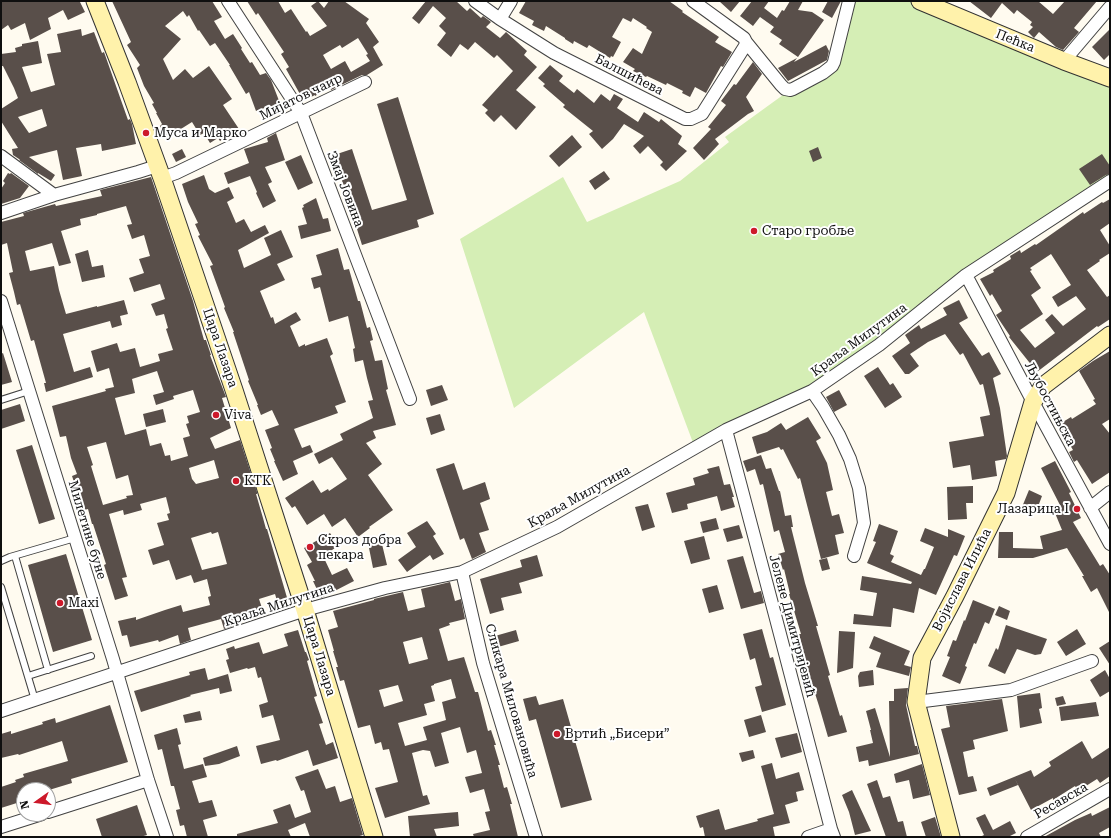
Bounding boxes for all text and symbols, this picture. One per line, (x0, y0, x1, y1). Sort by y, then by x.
street label: Пећка (993, 26, 1037, 56)
street label: Балшићева (592, 51, 666, 99)
street label: Мијатов чаир (257, 70, 345, 124)
place label: Муса и Марко (154, 125, 247, 141)
marker: Муса и Марко (141, 128, 151, 138)
street label: Змај Јовина (323, 149, 367, 229)
place label: Старо гробље (762, 223, 854, 239)
marker: Старо гробље (749, 226, 759, 236)
street label: Краља Милутина (808, 300, 910, 380)
street label: Цара Лазара (199, 306, 241, 390)
street label: Љубостињска (1021, 359, 1079, 449)
place label: Viva (224, 407, 252, 423)
marker: Viva (211, 410, 221, 420)
street label: Краља Милутина (525, 462, 633, 532)
place label: KTK (244, 473, 271, 489)
marker: KTK (231, 476, 241, 486)
street label: Милетине буне (65, 479, 109, 581)
place label: Лазарица I (997, 501, 1069, 517)
marker: Лазарица I (1072, 504, 1082, 514)
street label: Војислава Илића (929, 526, 995, 634)
place label: Скроз добра пекара (318, 532, 401, 563)
marker: Скроз добра пекара (305, 542, 315, 552)
street label: Јелене Димитријевић (765, 553, 819, 699)
street label: Краља Милутина (222, 580, 336, 630)
place label: Maxi (68, 595, 99, 611)
marker: Maxi (55, 598, 65, 608)
street label: Цара Лазара (299, 614, 339, 698)
street label: Сликара Миловановића (481, 622, 541, 780)
place label: Вртић „Бисери” (565, 726, 670, 742)
marker: Вртић „Бисери” (552, 729, 562, 739)
street label: Ресавска (1032, 779, 1090, 823)
north arrow (16, 782, 56, 822)
text: N (18, 799, 32, 810)

